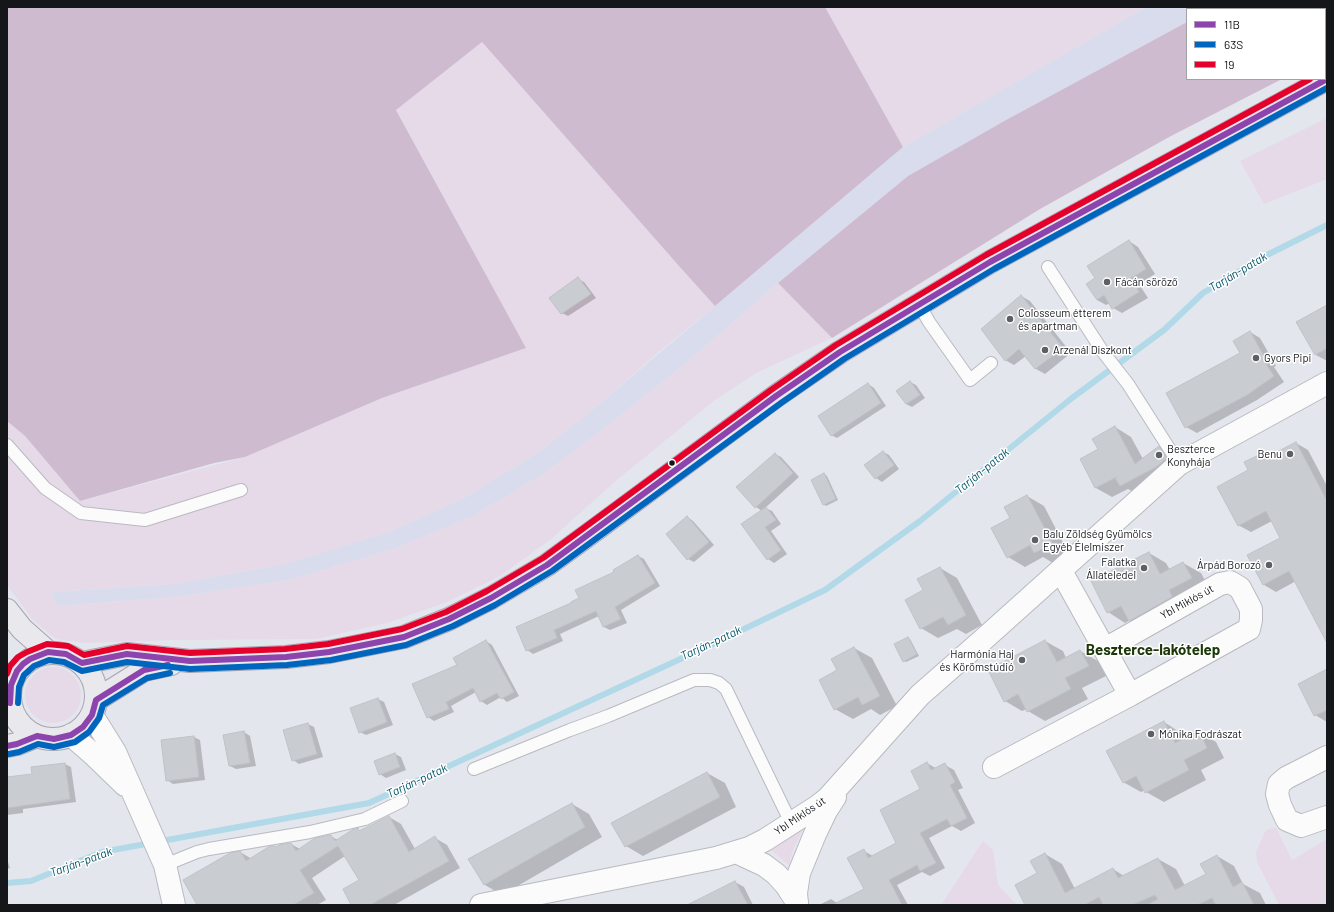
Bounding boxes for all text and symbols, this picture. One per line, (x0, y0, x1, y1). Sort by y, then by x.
legend (1186, 8, 1326, 80)
text: 11B (1224, 17, 1240, 31)
text: 63S (1224, 37, 1243, 51)
text: 19 (1224, 57, 1234, 71)
water label: Tarján-patak (1206, 249, 1270, 295)
place label: Fácán söröző (1115, 275, 1178, 289)
marker: Fácán söröző (1102, 277, 1112, 287)
place label: Colosseum étterem és apartman (1018, 306, 1111, 332)
marker: Colosseum étterem és apartman (1005, 314, 1015, 324)
place label: Arzenál Diszkont (1053, 343, 1132, 357)
marker: Arzenál Diszkont (1040, 345, 1050, 355)
place label: Gyors Pipi (1264, 351, 1311, 365)
marker: Gyors Pipi (1251, 353, 1261, 363)
place label: Beszterce Konyhája (1167, 442, 1215, 468)
water label: Tarján-patak (952, 445, 1012, 497)
place label: Benu (1257, 447, 1282, 461)
marker: Benu (1285, 449, 1295, 459)
marker: Beszterce Konyhája (1154, 450, 1164, 460)
unlabelled marker (667, 458, 677, 468)
place label: Balu Zöldség Gyümölcs Egyéb Élelmiszer (1043, 527, 1152, 553)
marker: Balu Zöldség Gyümölcs Egyéb Élelmiszer (1030, 535, 1040, 545)
place label: Falatka Állateledel (1086, 555, 1136, 581)
place label: Árpád Borozó (1197, 558, 1261, 572)
marker: Árpád Borozó (1264, 560, 1274, 570)
marker: Falatka Állateledel (1139, 563, 1149, 573)
street label: Ybl Miklós út (1158, 582, 1216, 622)
water label: Tarján-patak (678, 623, 744, 663)
district label: Beszterce-lakótelep (1086, 641, 1220, 659)
place label: Harmónia Haj és Körömstúdió (939, 647, 1014, 673)
marker: Harmónia Haj és Körömstúdió (1017, 655, 1027, 665)
place label: Mónika Fodrászat (1159, 727, 1242, 741)
marker: Mónika Fodrászat (1146, 729, 1156, 739)
water label: Tarján-patak (384, 761, 450, 801)
street label: Ybl Miklós út (772, 794, 828, 838)
water label: Tarján-patak (48, 844, 114, 880)

